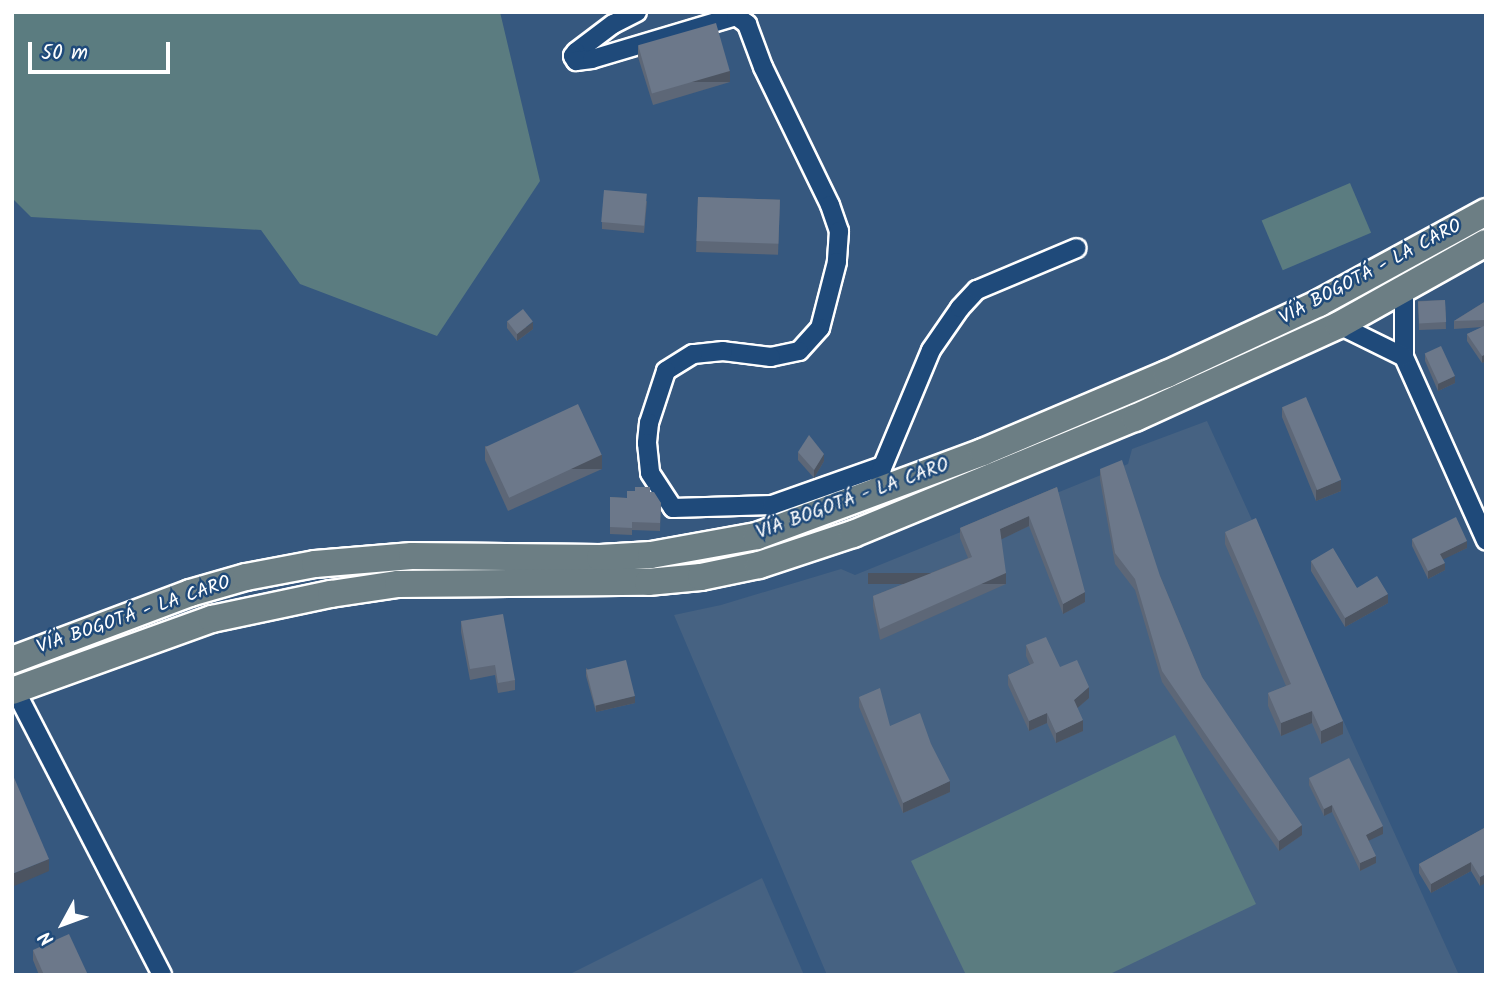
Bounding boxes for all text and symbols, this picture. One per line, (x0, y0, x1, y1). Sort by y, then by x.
scale bar (32, 28, 173, 72)
text: 50 m (41, 37, 88, 70)
street label: VÍA BOGOTÁ - LA CARO (1276, 215, 1466, 331)
street label: VÍA BOGOTÁ - LA CARO (754, 455, 952, 545)
street label: VÍA BOGOTÁ - LA CARO (34, 572, 234, 660)
north arrow (28, 889, 98, 959)
text: N (32, 923, 62, 952)

